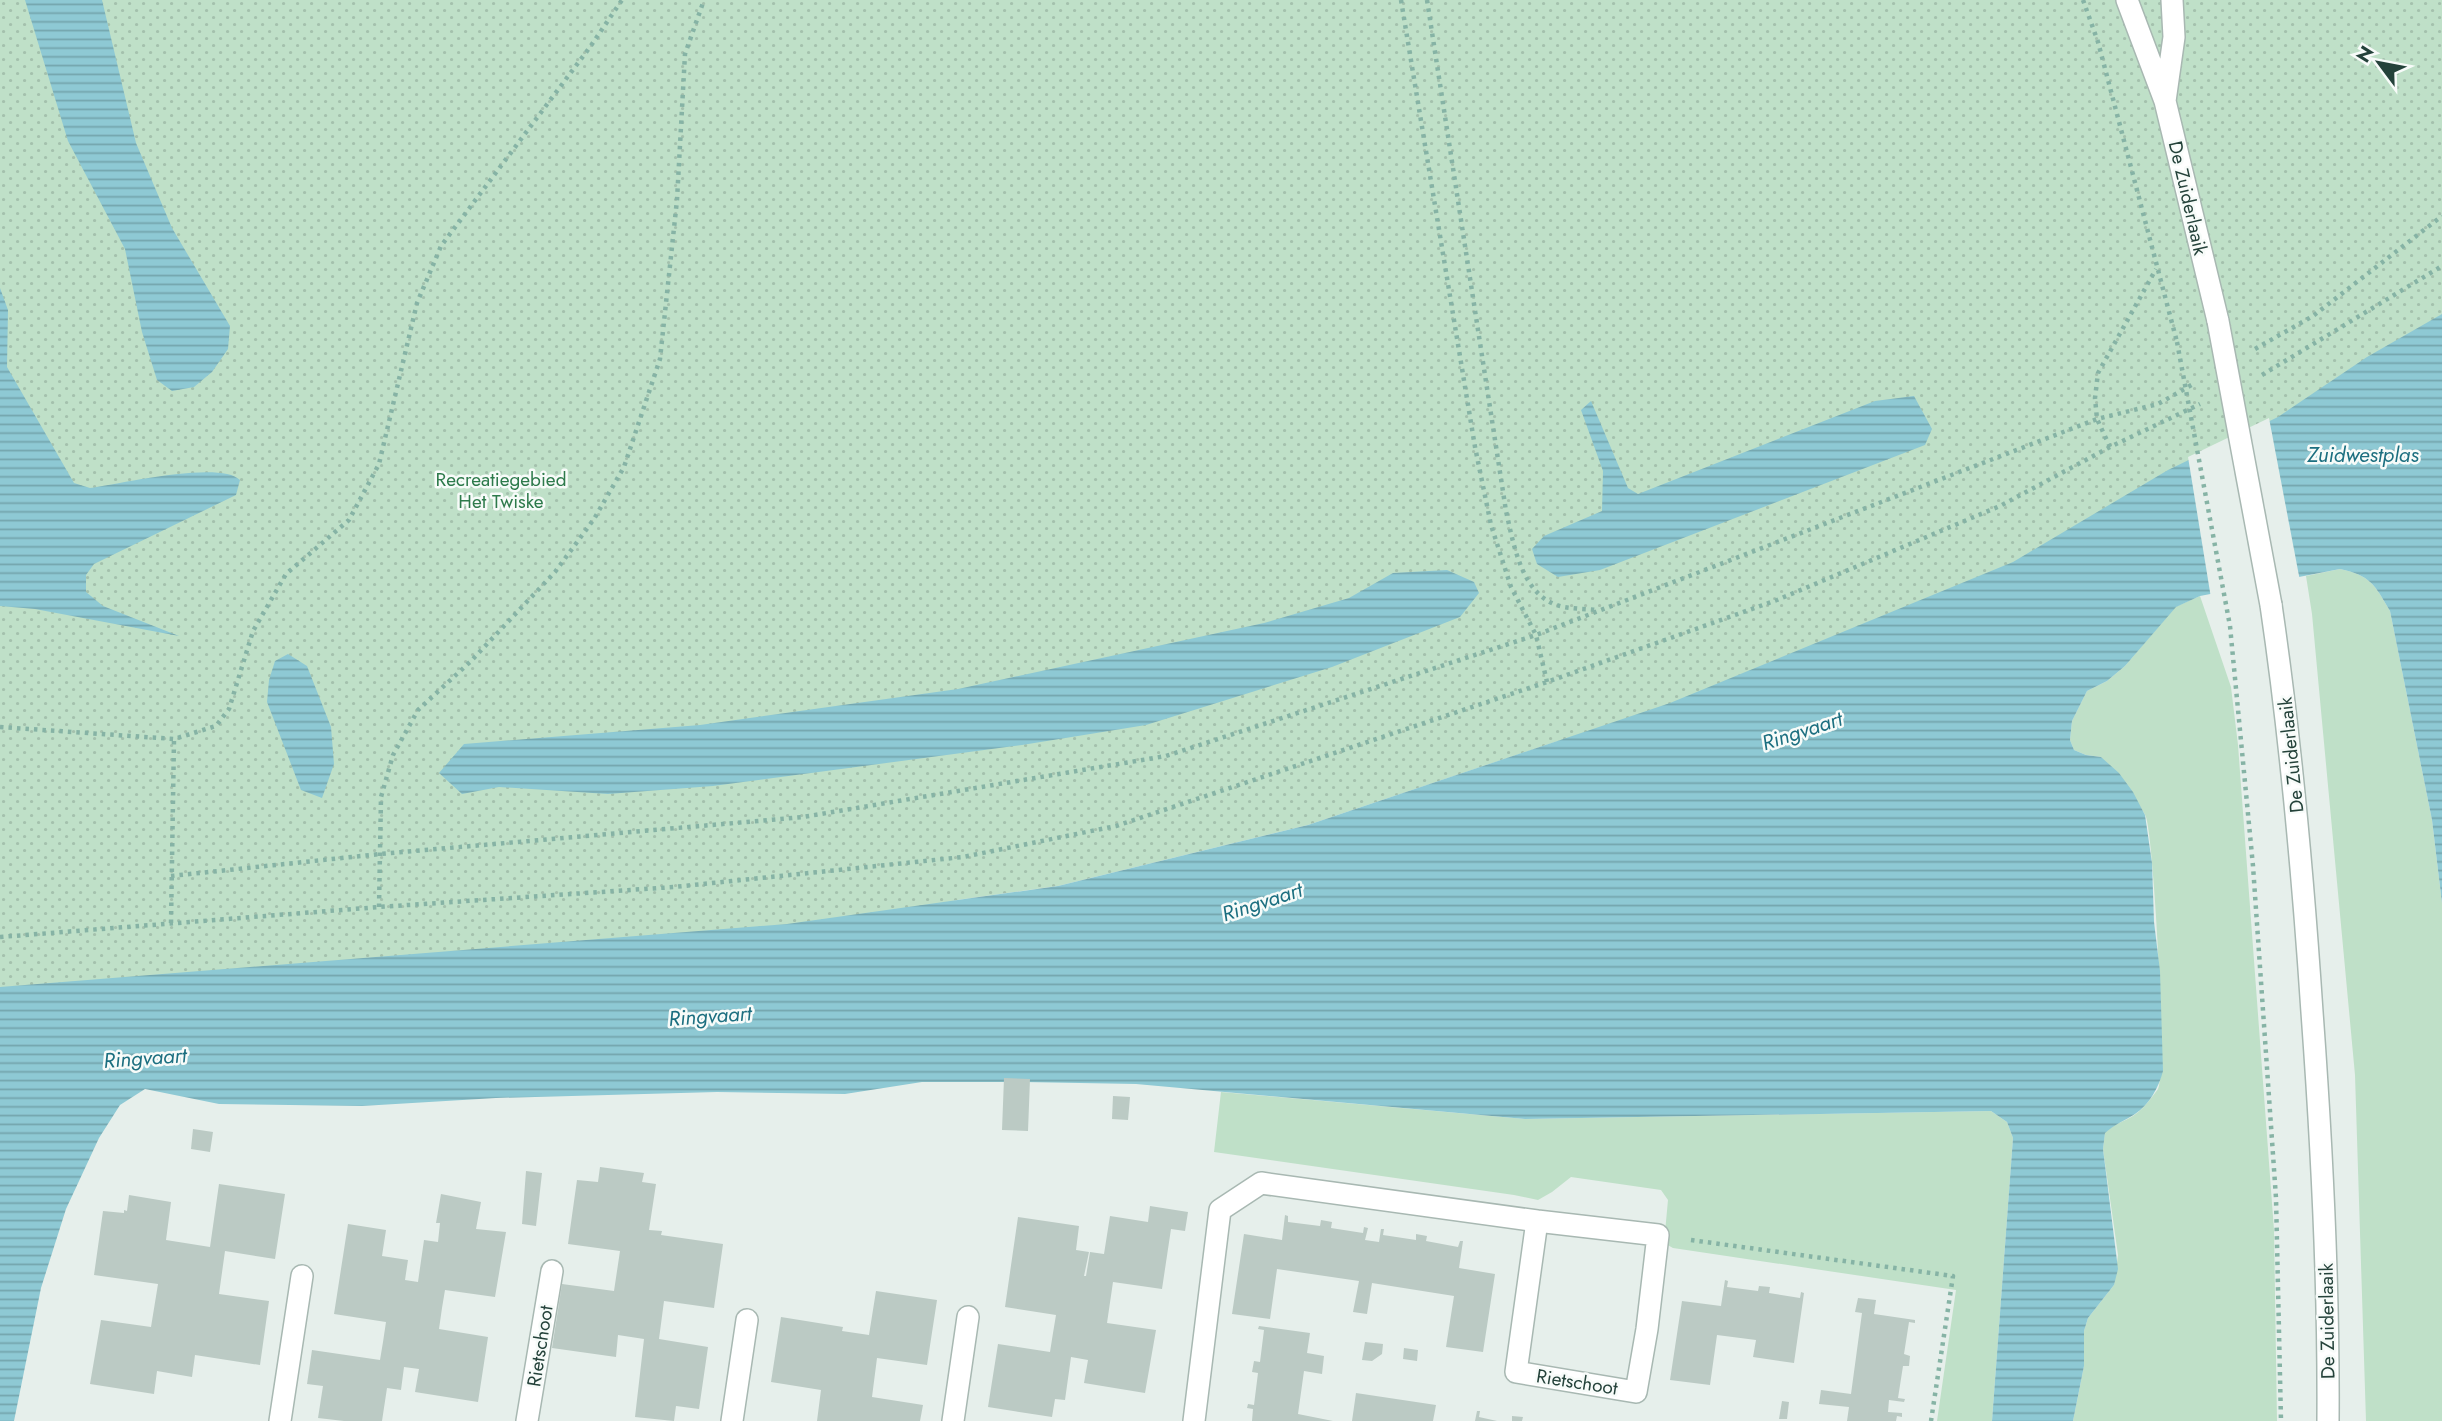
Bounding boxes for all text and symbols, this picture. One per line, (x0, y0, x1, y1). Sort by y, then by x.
north arrow (2344, 28, 2414, 98)
text: N (2350, 41, 2380, 68)
street label: De Zuiderlaaik (2162, 138, 2214, 258)
water label: Zuidwestplas (2306, 440, 2419, 470)
park label: Recreatiegebied Het Twiske (436, 466, 566, 515)
street label: De Zuiderlaaik (2271, 695, 2310, 814)
water label: Ringvaart (1758, 704, 1847, 758)
water label: Ringvaart (1218, 875, 1307, 929)
water label: Ringvaart (668, 998, 754, 1034)
water label: Ringvaart (103, 1040, 189, 1076)
street label: De Zuiderlaaik (2312, 1262, 2342, 1379)
street label: Rietschoot (520, 1303, 560, 1389)
street label: Rietschoot (1534, 1362, 1620, 1402)

